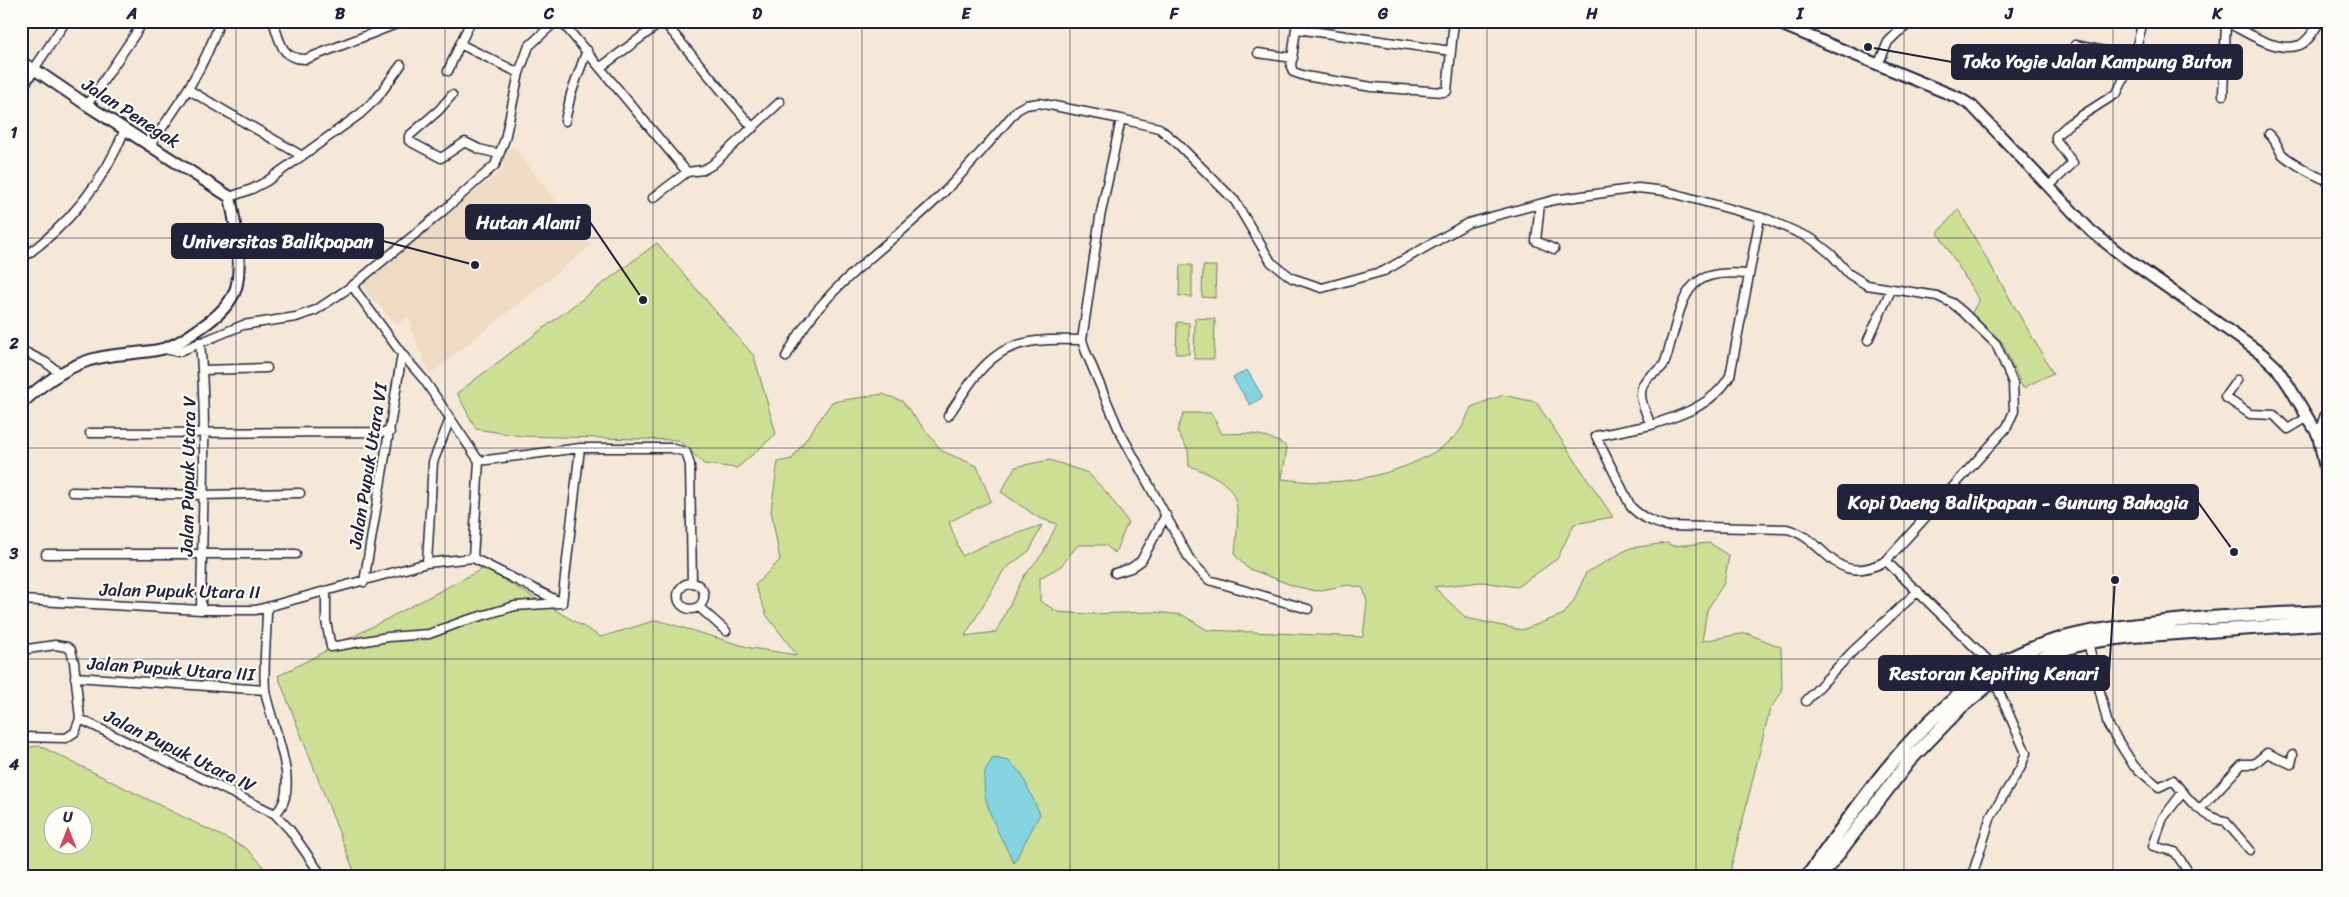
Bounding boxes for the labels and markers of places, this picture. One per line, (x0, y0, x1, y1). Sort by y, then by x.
callout: Toko Yogie Jalan Kampung Buton (1952, 45, 2242, 79)
callout: Hutan Alami (466, 205, 590, 239)
callout: Universitas Balikpapan (172, 224, 383, 258)
callout: Kopi Daeng Balikpapan - Gunung Bahagia (1838, 485, 2198, 519)
callout: Restoran Kepiting Kenari (1879, 656, 2109, 690)

